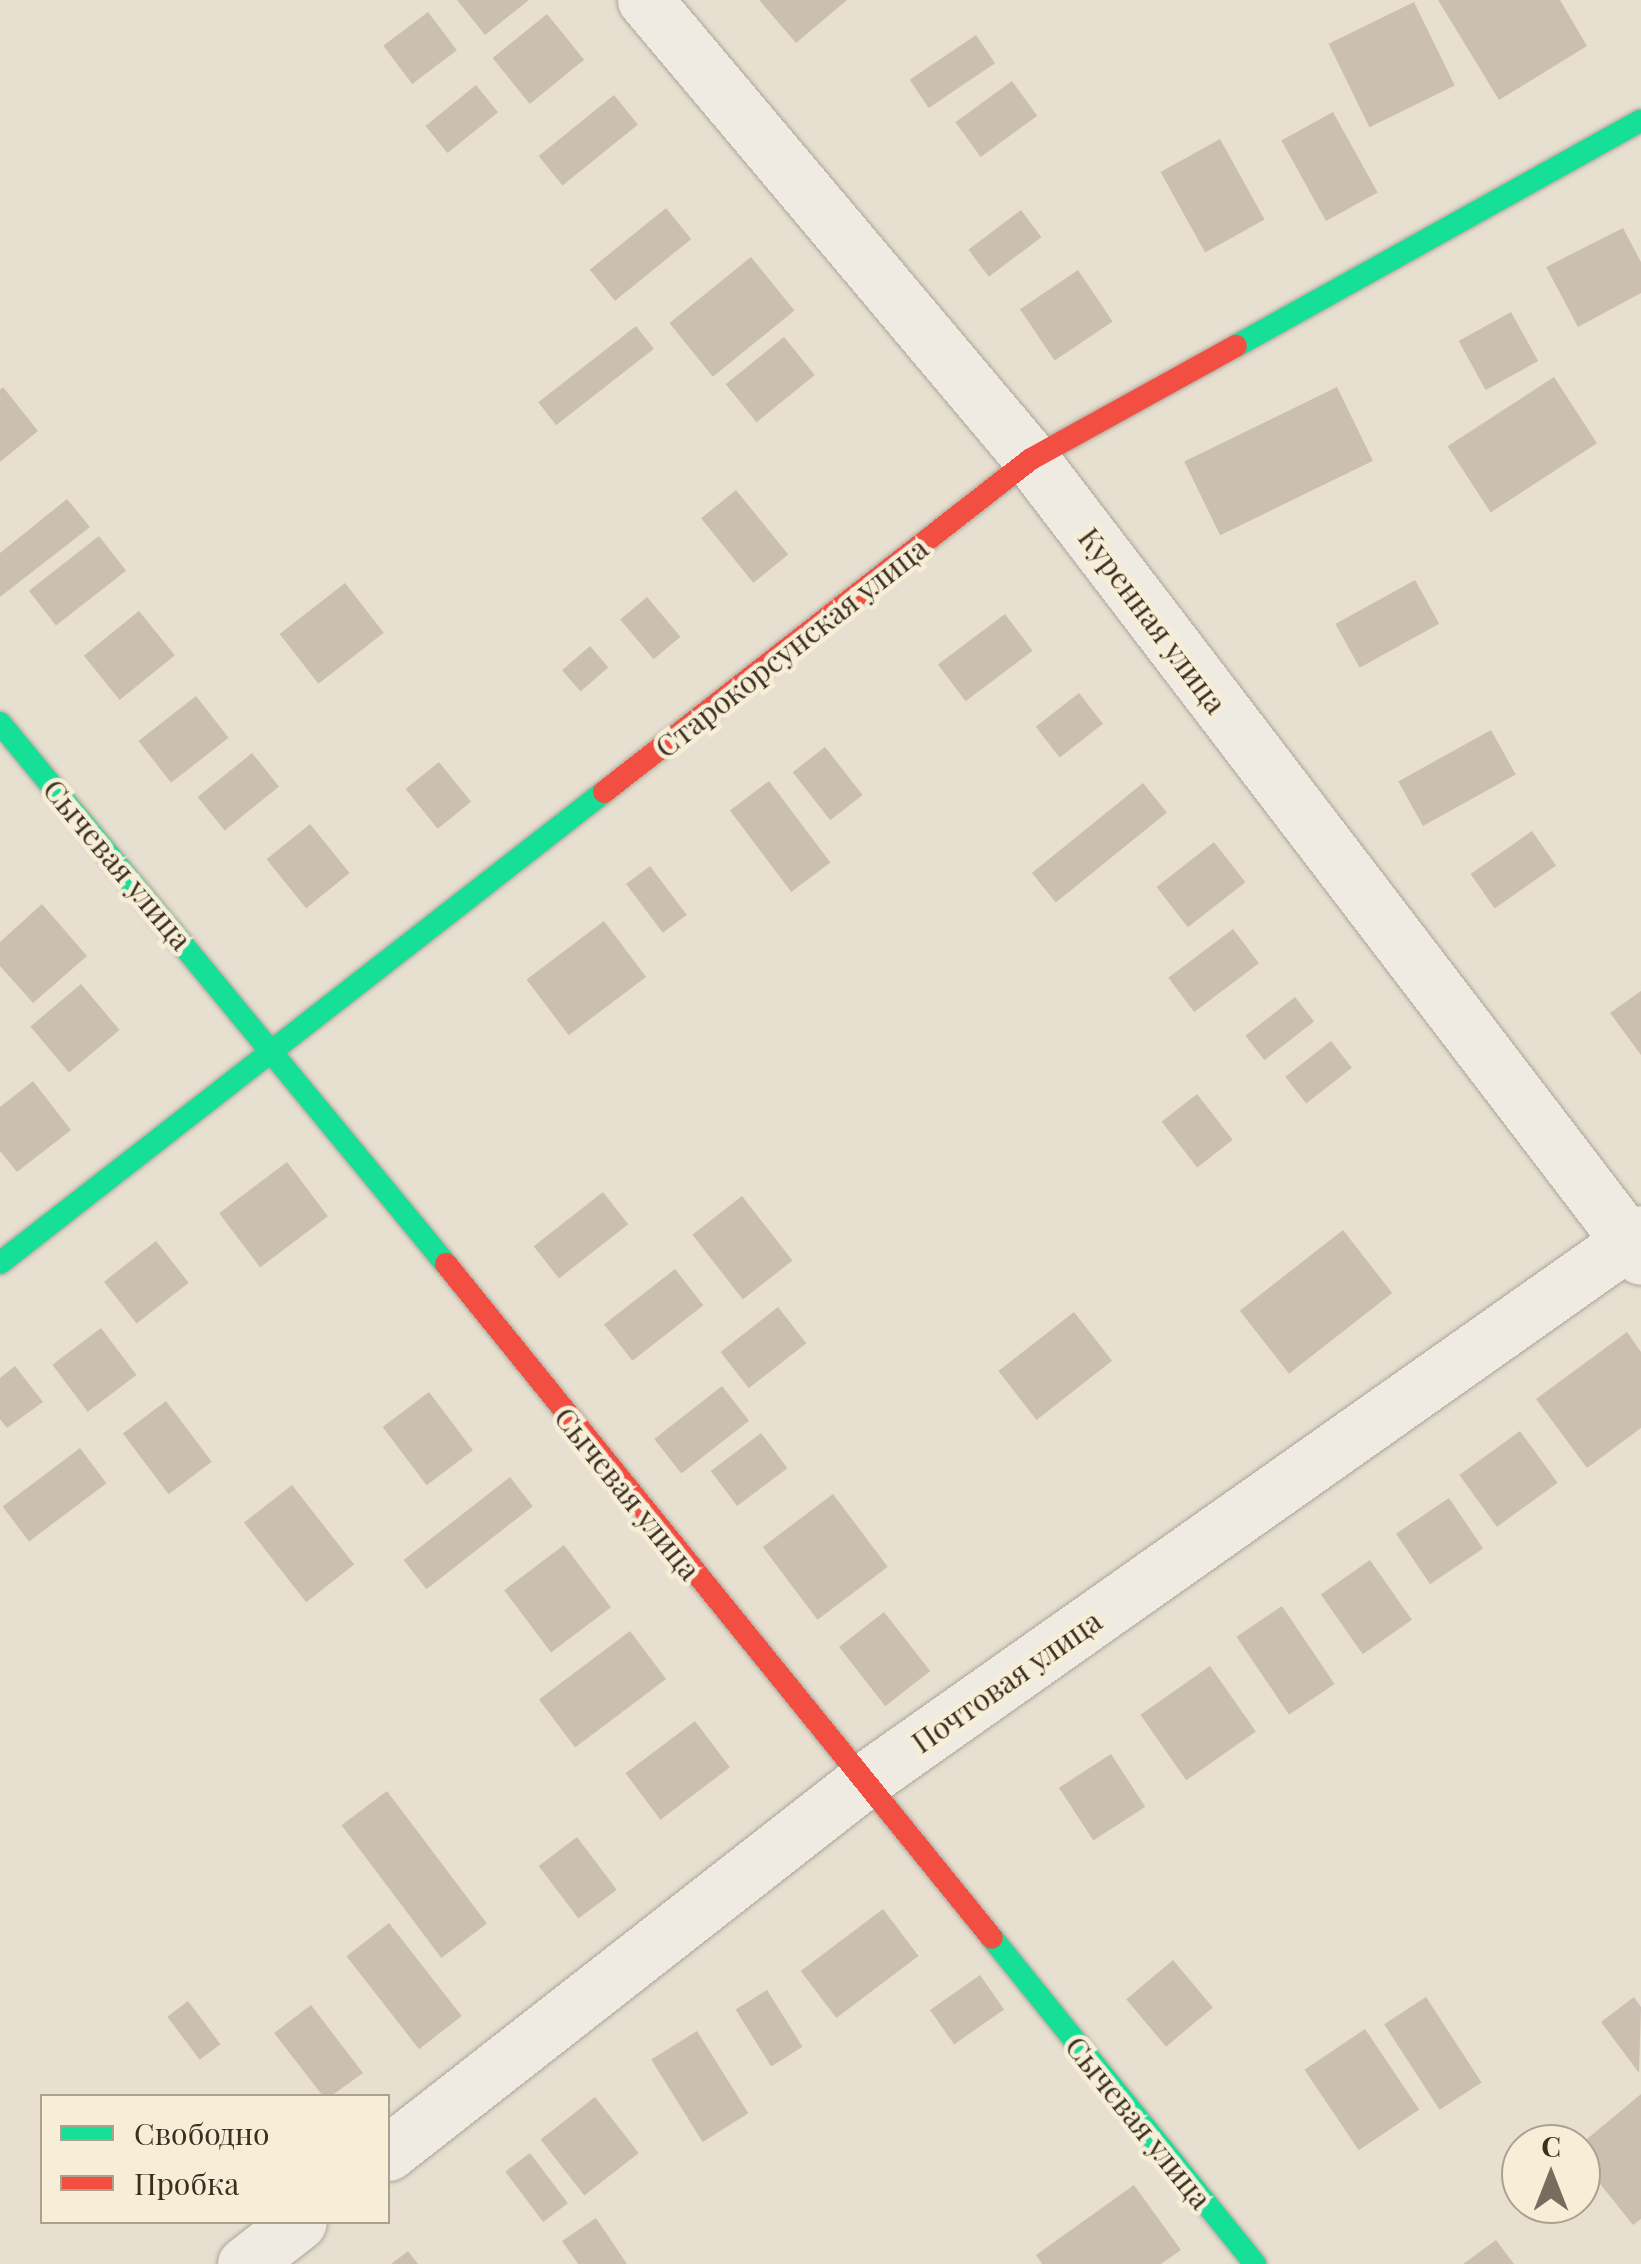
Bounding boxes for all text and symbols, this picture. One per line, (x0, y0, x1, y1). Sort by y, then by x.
street label: Куренная улица (1071, 520, 1235, 720)
street label: Старокорсунская улица (648, 529, 934, 765)
street label: Сычевая улица (36, 771, 200, 957)
street label: Сычевая улица (547, 1400, 709, 1586)
street label: Почтовая улица (904, 1602, 1108, 1760)
street label: Сычевая улица (1058, 2029, 1220, 2215)
legend (40, 2094, 390, 2224)
text: Свободно (134, 2113, 269, 2153)
north arrow (1501, 2124, 1601, 2224)
text: С (1541, 2127, 1561, 2164)
text: Пробка (134, 2163, 239, 2203)

